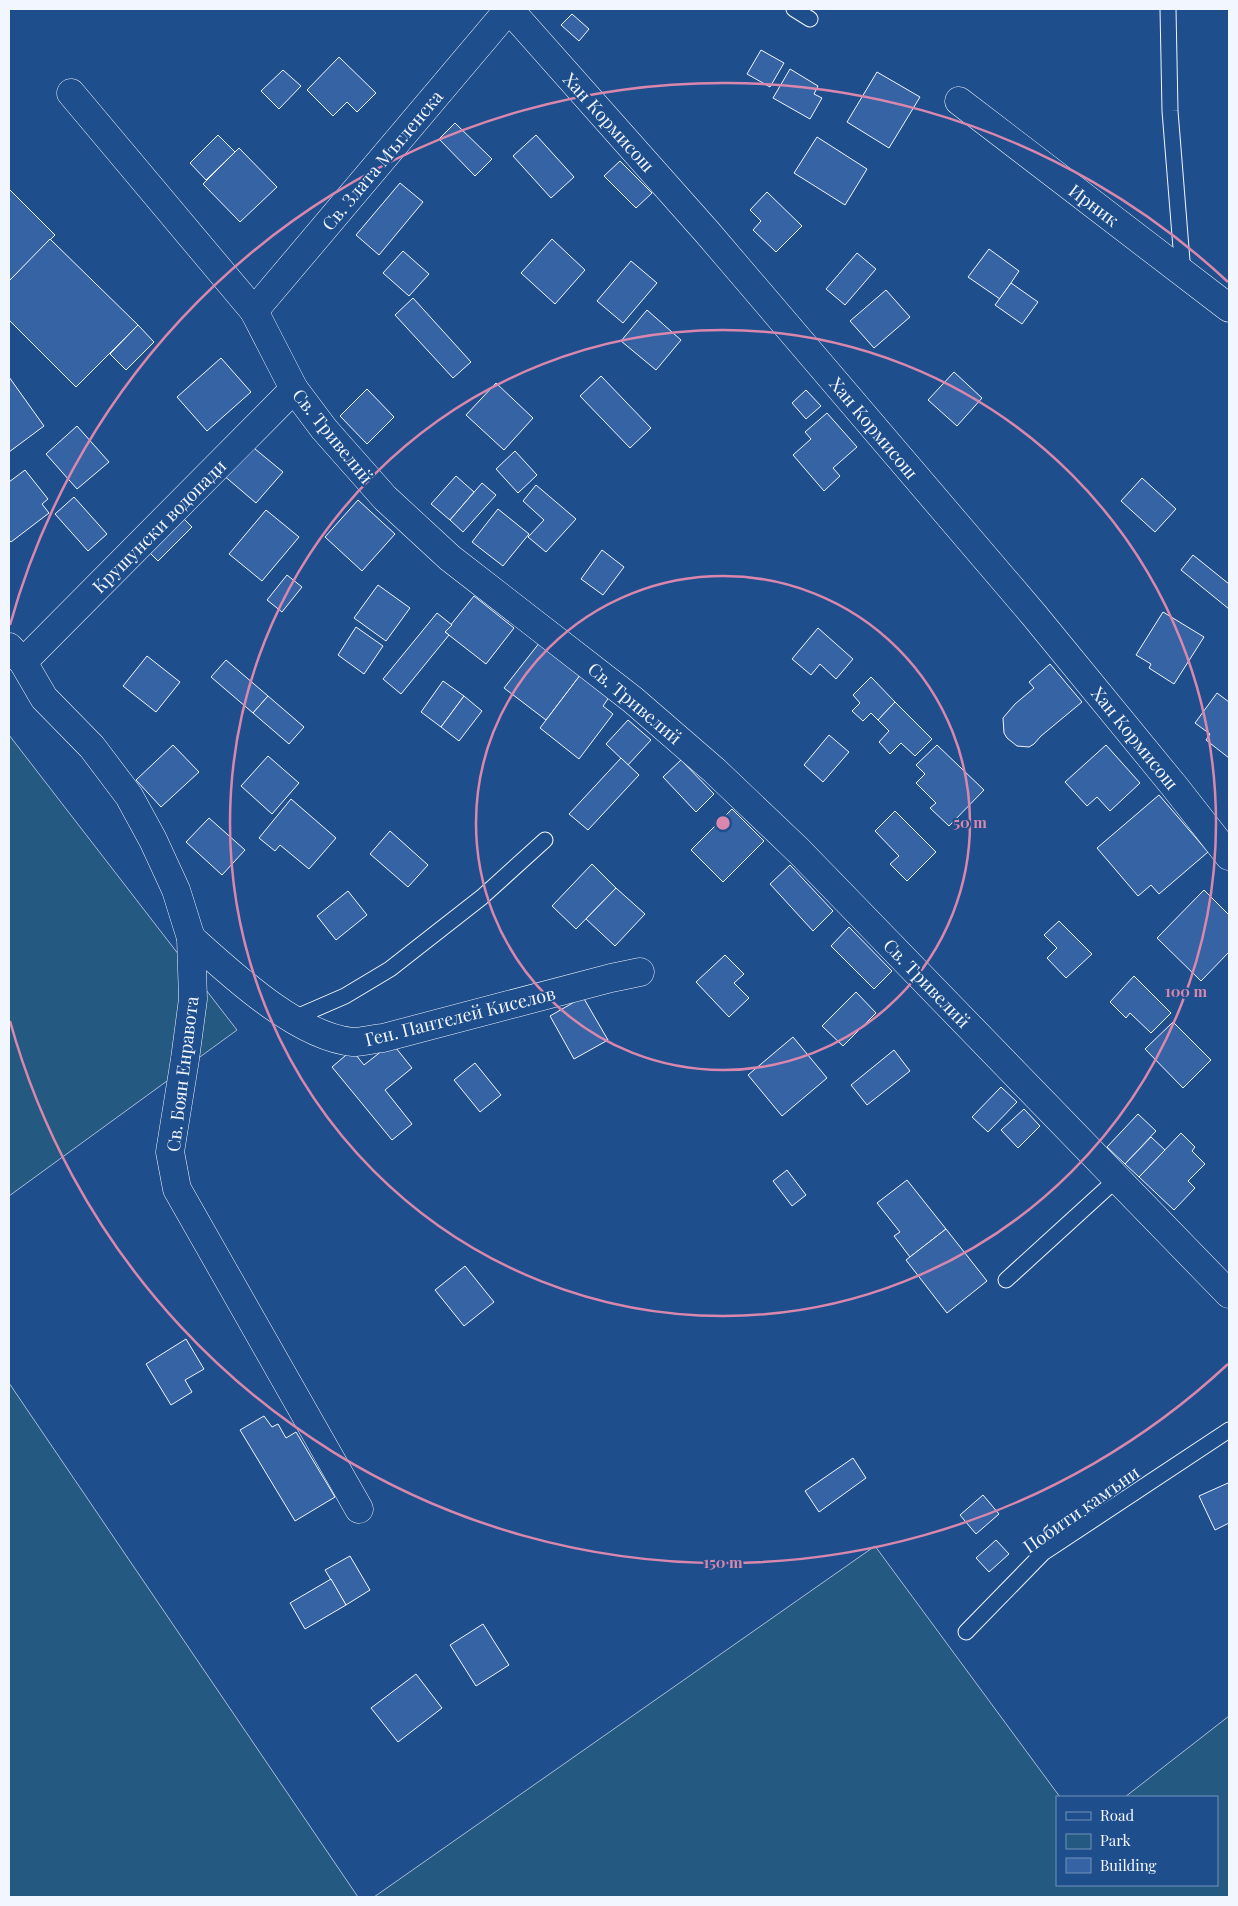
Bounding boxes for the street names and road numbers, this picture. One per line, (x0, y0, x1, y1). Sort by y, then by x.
street label: Хан Кормисош (558, 67, 660, 177)
street label: Св. Злата Мъгленска (316, 85, 448, 235)
street label: Ирник (1064, 178, 1124, 232)
street label: Хан Кормисош (824, 372, 924, 484)
street label: Св. Тривелий (287, 384, 379, 488)
street label: Крушунски водопади (87, 454, 231, 598)
street label: Св. Тривелий (583, 657, 687, 749)
street label: Хан Кормисош (1086, 681, 1184, 795)
street label: Св. Тривелий (878, 933, 976, 1033)
street label: Ген. Пантелей Киселов (362, 981, 558, 1051)
street label: Св. Боян Енравота (161, 995, 203, 1153)
street label: Побити камъни (1018, 1460, 1144, 1558)

